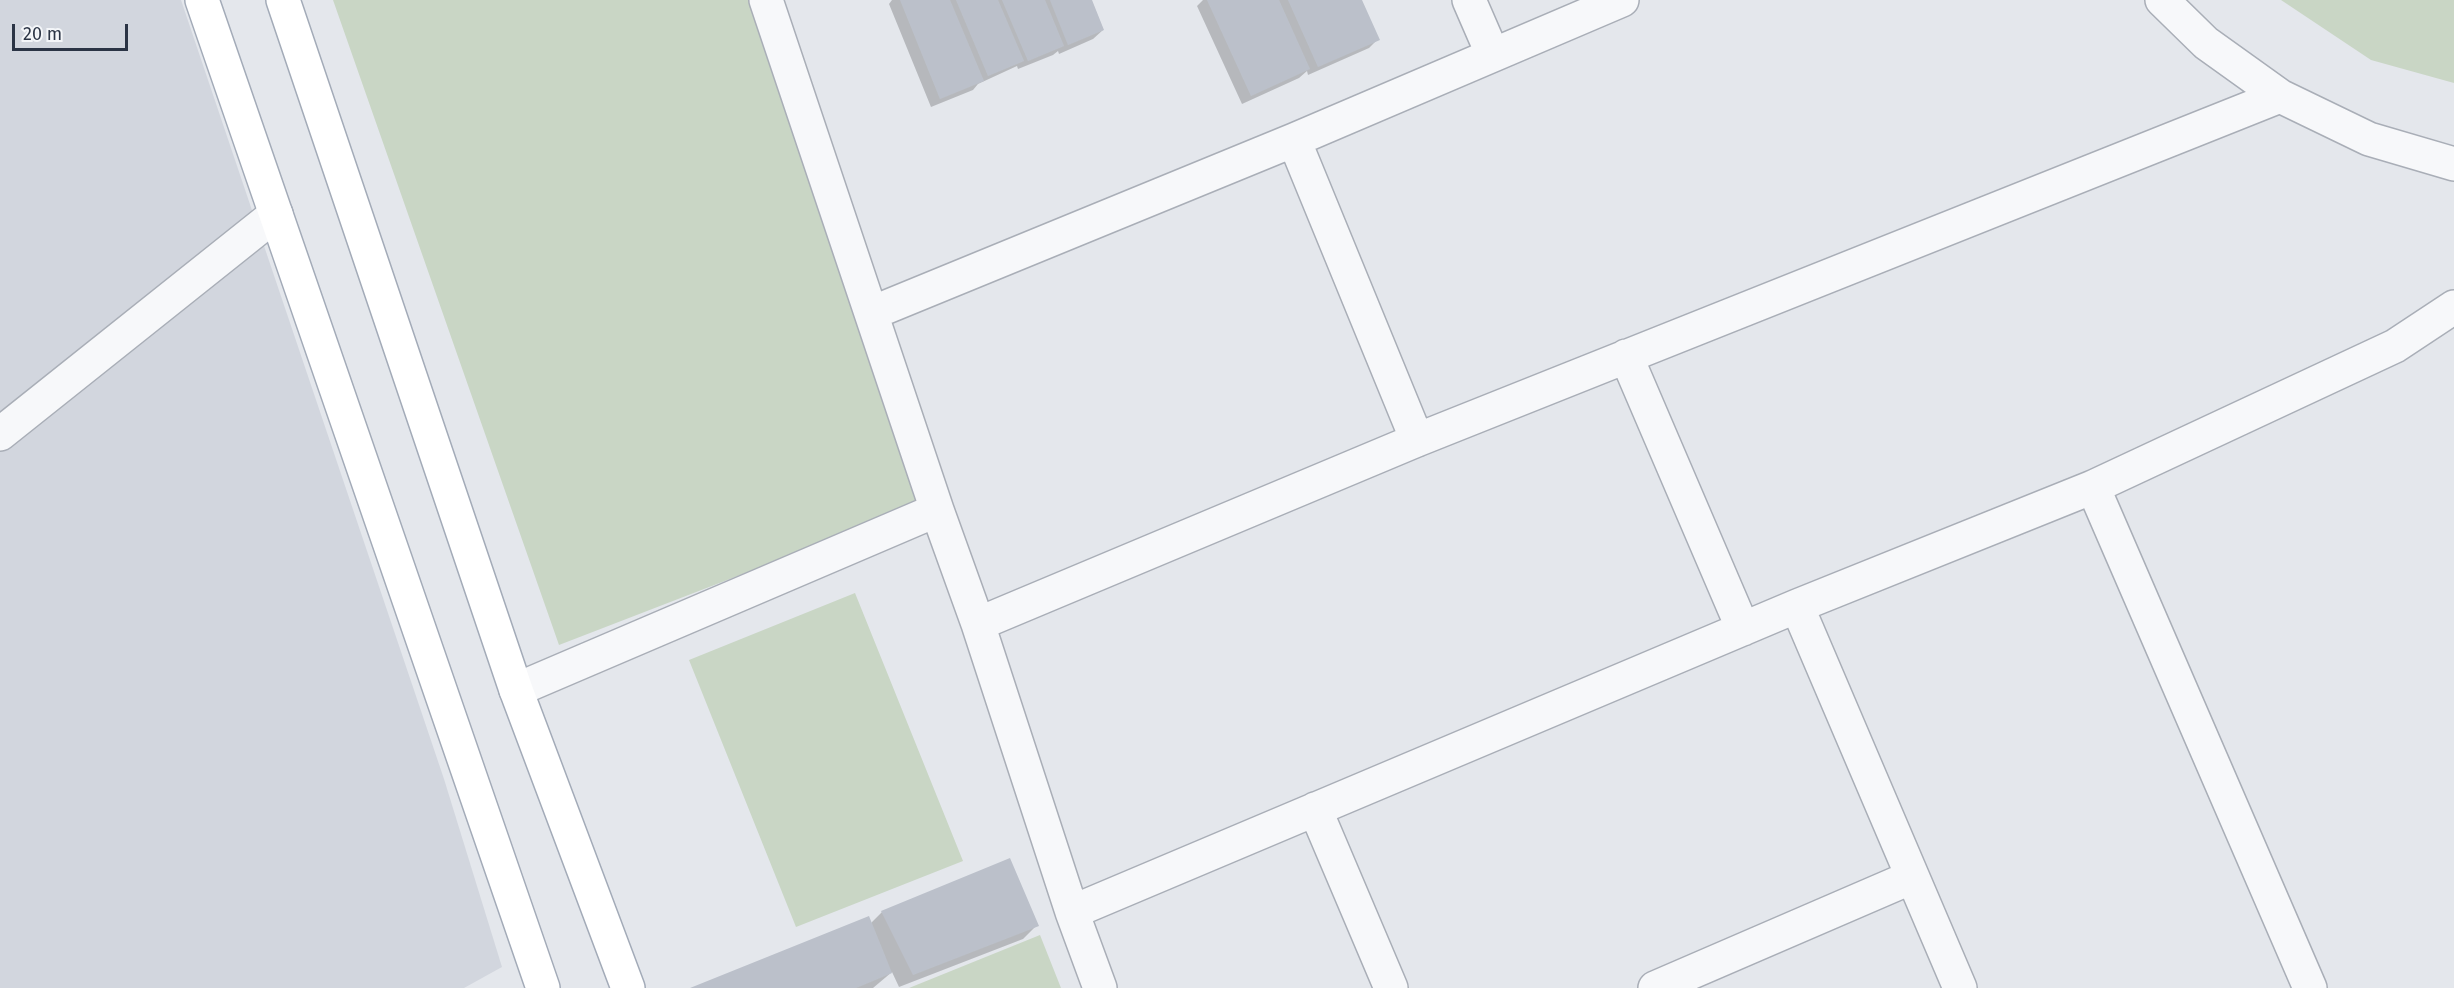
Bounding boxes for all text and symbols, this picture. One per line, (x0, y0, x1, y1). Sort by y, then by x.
scale bar (15, 12, 130, 50)
text: 20 m (23, 23, 62, 45)

